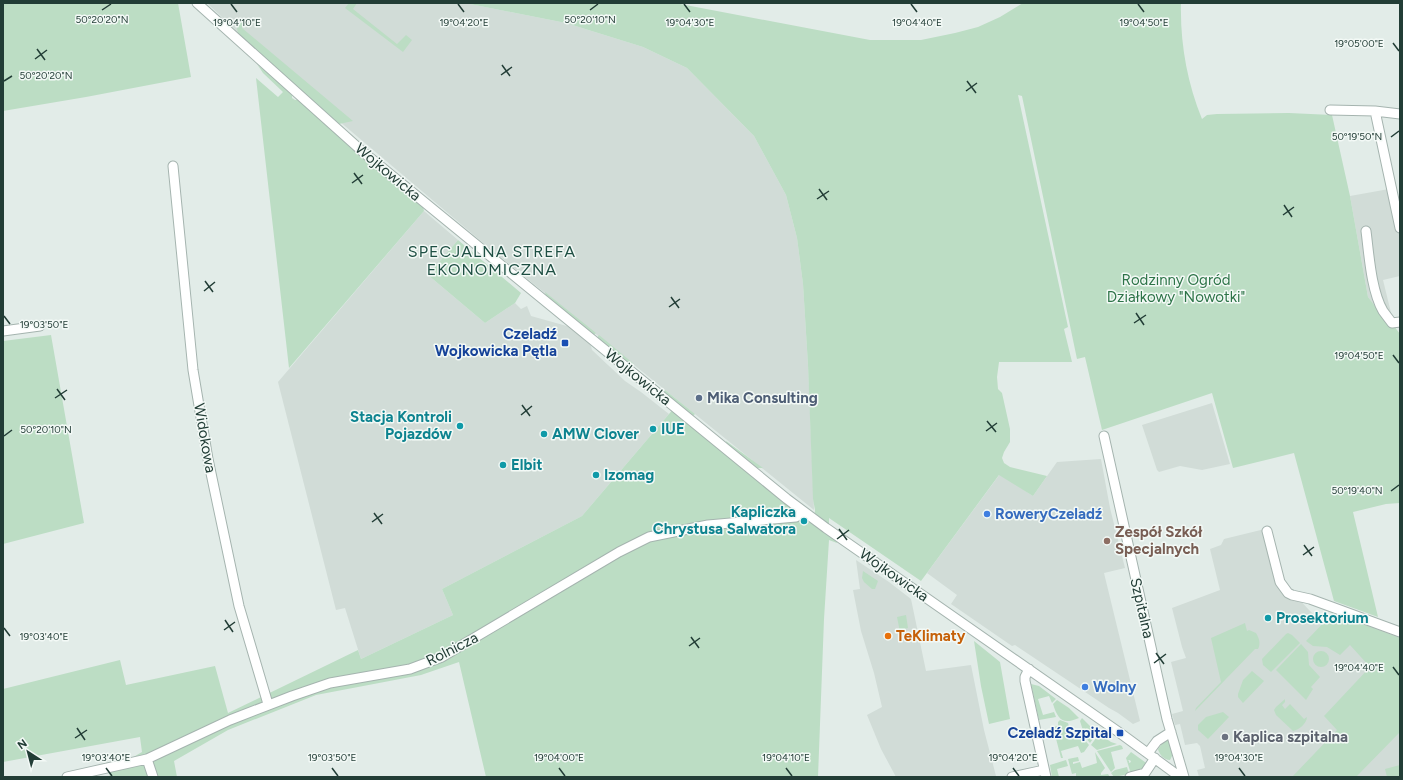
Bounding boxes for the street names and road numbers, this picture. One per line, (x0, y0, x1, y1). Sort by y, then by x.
street label: Wojkowicka (351, 139, 425, 205)
street label: Wojkowicka (601, 345, 675, 409)
street label: Widokowa (190, 402, 220, 474)
street label: Wojkowicka (856, 545, 932, 605)
street label: Szpitalna (1126, 576, 1158, 640)
street label: Rolnicza (423, 628, 481, 670)

